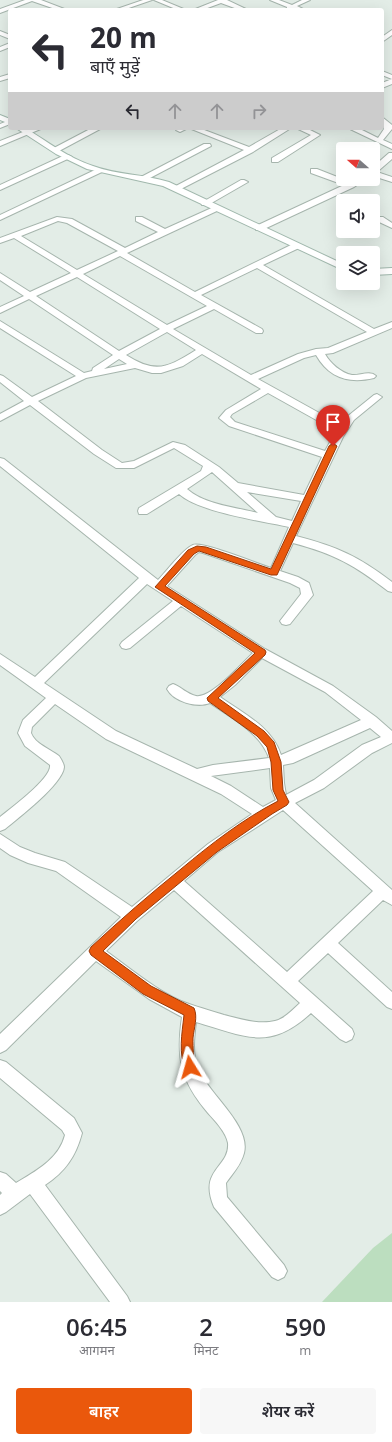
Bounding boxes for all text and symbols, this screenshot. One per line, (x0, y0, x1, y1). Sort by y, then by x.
text: 20 m (90, 18, 157, 56)
icon: left (24, 24, 76, 76)
text: बाएँ मुड़ें (90, 54, 140, 78)
icon: left (122, 100, 144, 122)
icon: ahead (164, 100, 186, 122)
icon: ahead (206, 100, 228, 122)
icon: right (248, 100, 270, 122)
north arrow (336, 142, 380, 186)
map controls (336, 142, 380, 290)
button: sound (336, 194, 380, 238)
button: layers (336, 246, 380, 290)
pin (316, 405, 350, 446)
icon: arrive (322, 411, 344, 433)
position arrow (169, 1046, 211, 1088)
text: 06:45 (66, 1310, 128, 1343)
text: 2 (199, 1310, 213, 1343)
text: 590 (285, 1310, 326, 1343)
text: आगमन (79, 1341, 115, 1359)
text: मिनट (194, 1341, 219, 1359)
text: m (299, 1341, 311, 1359)
button: बाहर (16, 1388, 192, 1434)
button: शेयर करें (200, 1388, 376, 1434)

